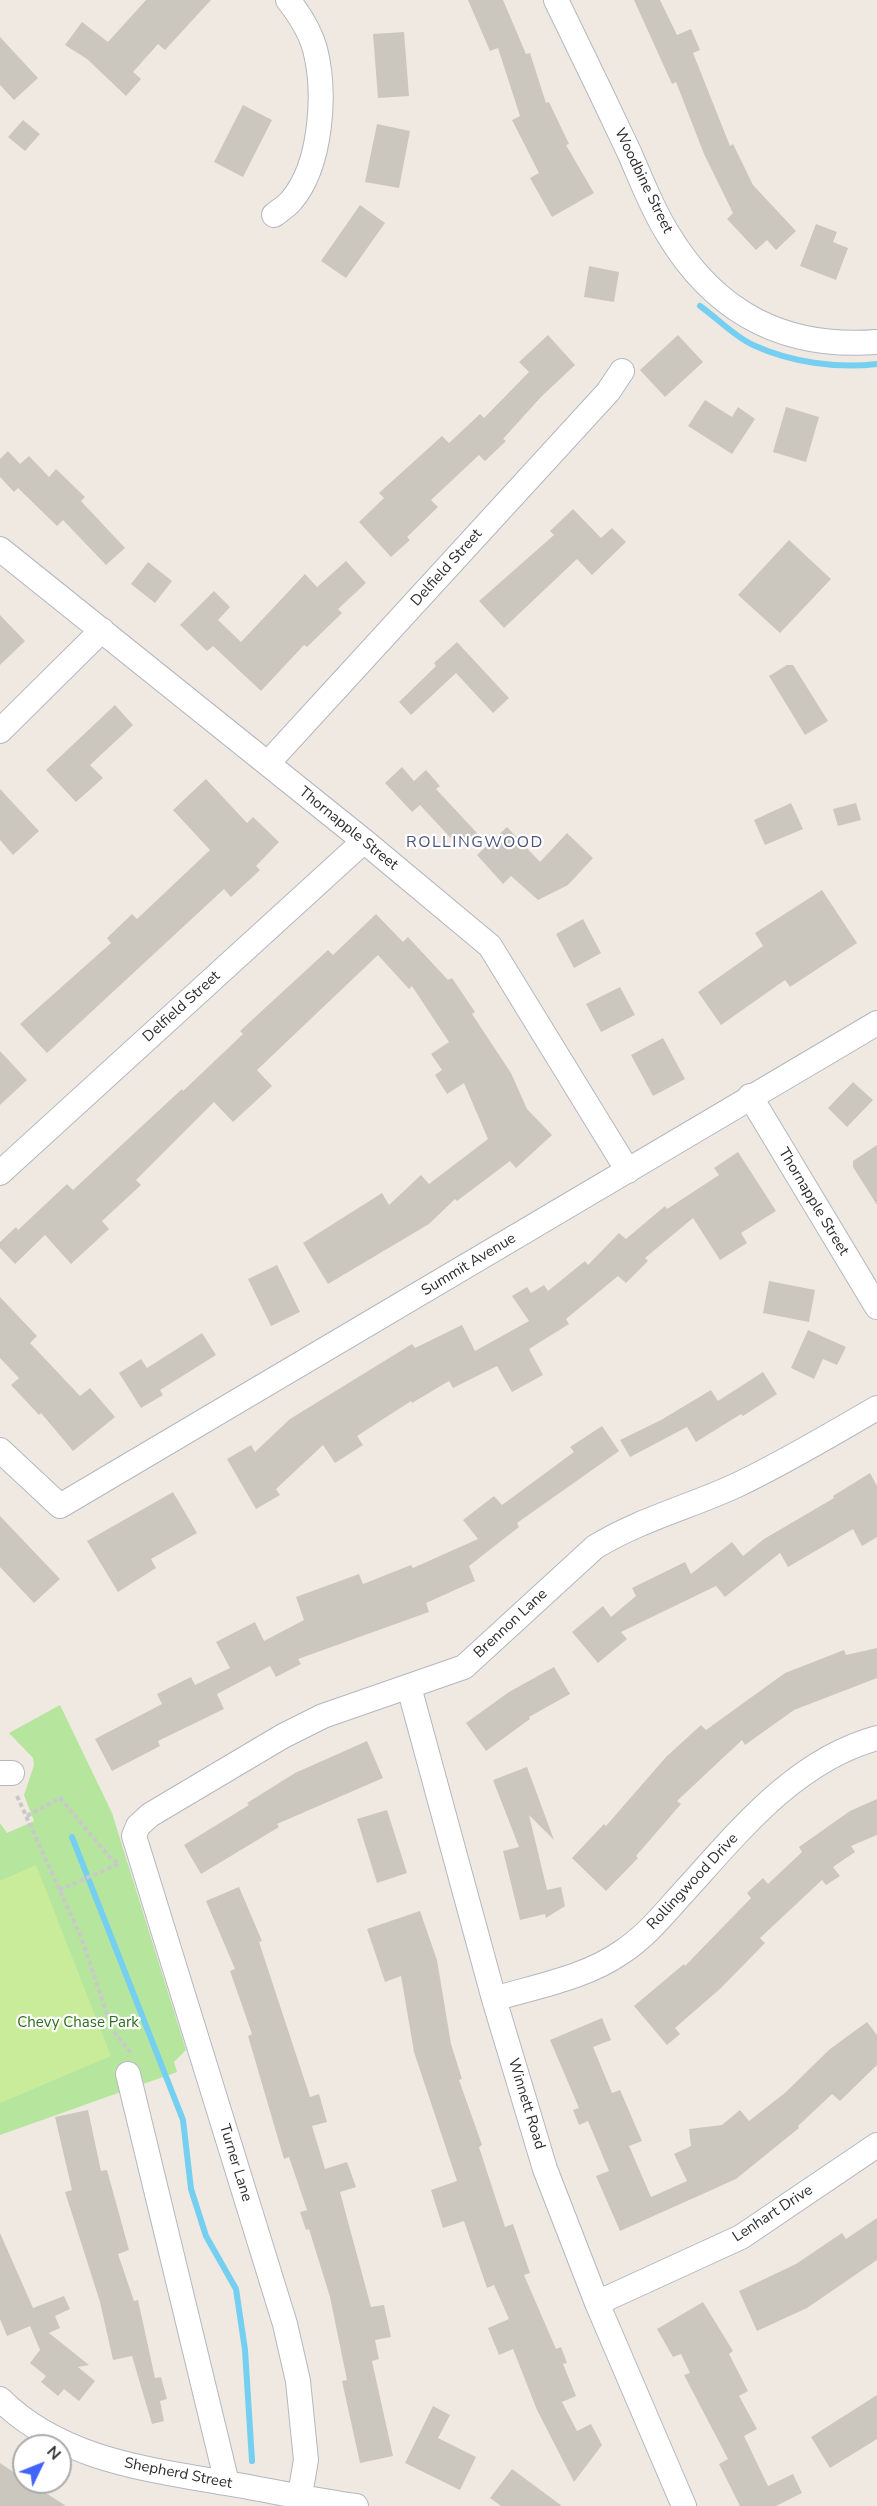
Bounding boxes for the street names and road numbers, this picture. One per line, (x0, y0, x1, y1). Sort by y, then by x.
street label: Woodbine Street (610, 126, 676, 236)
street label: Delfield Street (408, 526, 486, 610)
street label: Thornapple Street (295, 784, 401, 874)
street label: Delfield Street (140, 968, 224, 1046)
street label: Thornapple Street (774, 1145, 852, 1259)
street label: Summit Avenue (419, 1230, 519, 1300)
street label: Brennon Lane (471, 1585, 551, 1663)
street label: Rollingwood Drive (644, 1830, 742, 1934)
street label: Winnett Road (504, 2056, 548, 2152)
street label: Turner Lane (215, 2122, 255, 2204)
street label: Lenhart Drive (730, 2182, 816, 2246)
street label: Shepherd Street (122, 2455, 234, 2493)

